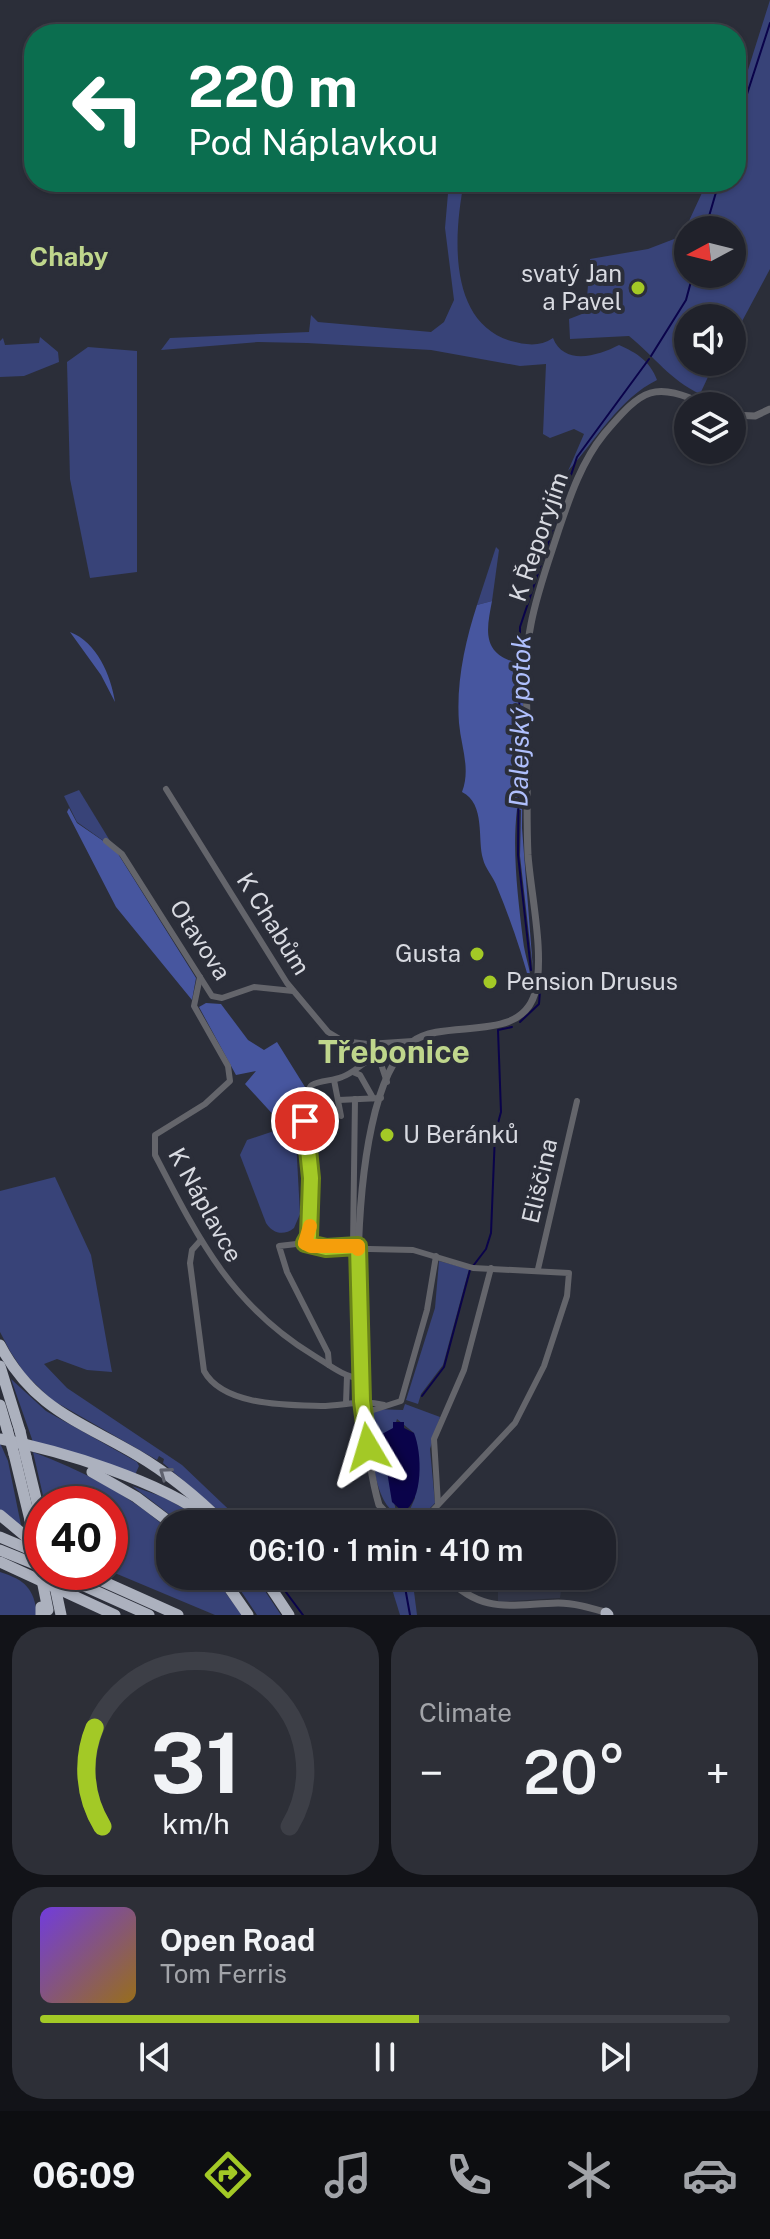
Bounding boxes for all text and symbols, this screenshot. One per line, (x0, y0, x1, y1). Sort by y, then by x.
text: 220 m (188, 54, 358, 120)
icon: left (56, 56, 160, 160)
text: Pod Náplavkou (188, 121, 438, 163)
north arrow (674, 216, 746, 288)
map controls (674, 216, 746, 464)
district label: Chaby (30, 241, 109, 272)
place label: svatý Jan a Pavel (521, 259, 622, 315)
marker: svatý Jan a Pavel (629, 279, 647, 297)
button: sound (674, 304, 746, 376)
button: layers (674, 392, 746, 464)
street label: K Řeporyjím (503, 468, 573, 605)
water label: Dalejský potok (503, 635, 536, 807)
street label: K Chabům (232, 867, 316, 980)
street label: Otavova (165, 894, 237, 985)
place label: Gusta (395, 939, 461, 967)
marker: Gusta (468, 945, 486, 963)
place label: Pension Drusus (506, 967, 678, 995)
marker: Pension Drusus (481, 973, 499, 991)
district label: Třebonice (318, 1033, 470, 1070)
pin (271, 1087, 339, 1155)
icon: arrive (283, 1099, 327, 1143)
place label: U Beránků (403, 1120, 519, 1148)
marker: U Beránků (378, 1126, 396, 1144)
street label: Eliščina (516, 1136, 562, 1226)
street label: K Náplavce (163, 1143, 249, 1267)
position arrow (326, 1405, 410, 1489)
one-way arrow (159, 1468, 174, 1483)
speed limit sign: 40 (24, 1486, 128, 1590)
text: 06:10 · 1 min · 410 m (248, 1532, 524, 1568)
text: Climate (419, 1697, 512, 1728)
text: 31 (150, 1714, 241, 1812)
text: 20° (523, 1737, 626, 1808)
text: − (419, 1747, 443, 1799)
text: + (706, 1747, 730, 1799)
text: km/h (162, 1807, 229, 1840)
text: Open Road (160, 1922, 315, 1958)
text: Tom Ferris (160, 1958, 287, 1989)
icon: previous (133, 2035, 177, 2079)
icon: pause (363, 2035, 407, 2079)
icon: next (593, 2035, 637, 2079)
icon: directions (200, 2147, 256, 2203)
icon: music (320, 2147, 376, 2203)
icon: phone (441, 2147, 497, 2203)
icon: climate (561, 2147, 617, 2203)
icon: car (682, 2147, 738, 2203)
text: 06:09 (32, 2154, 136, 2196)

